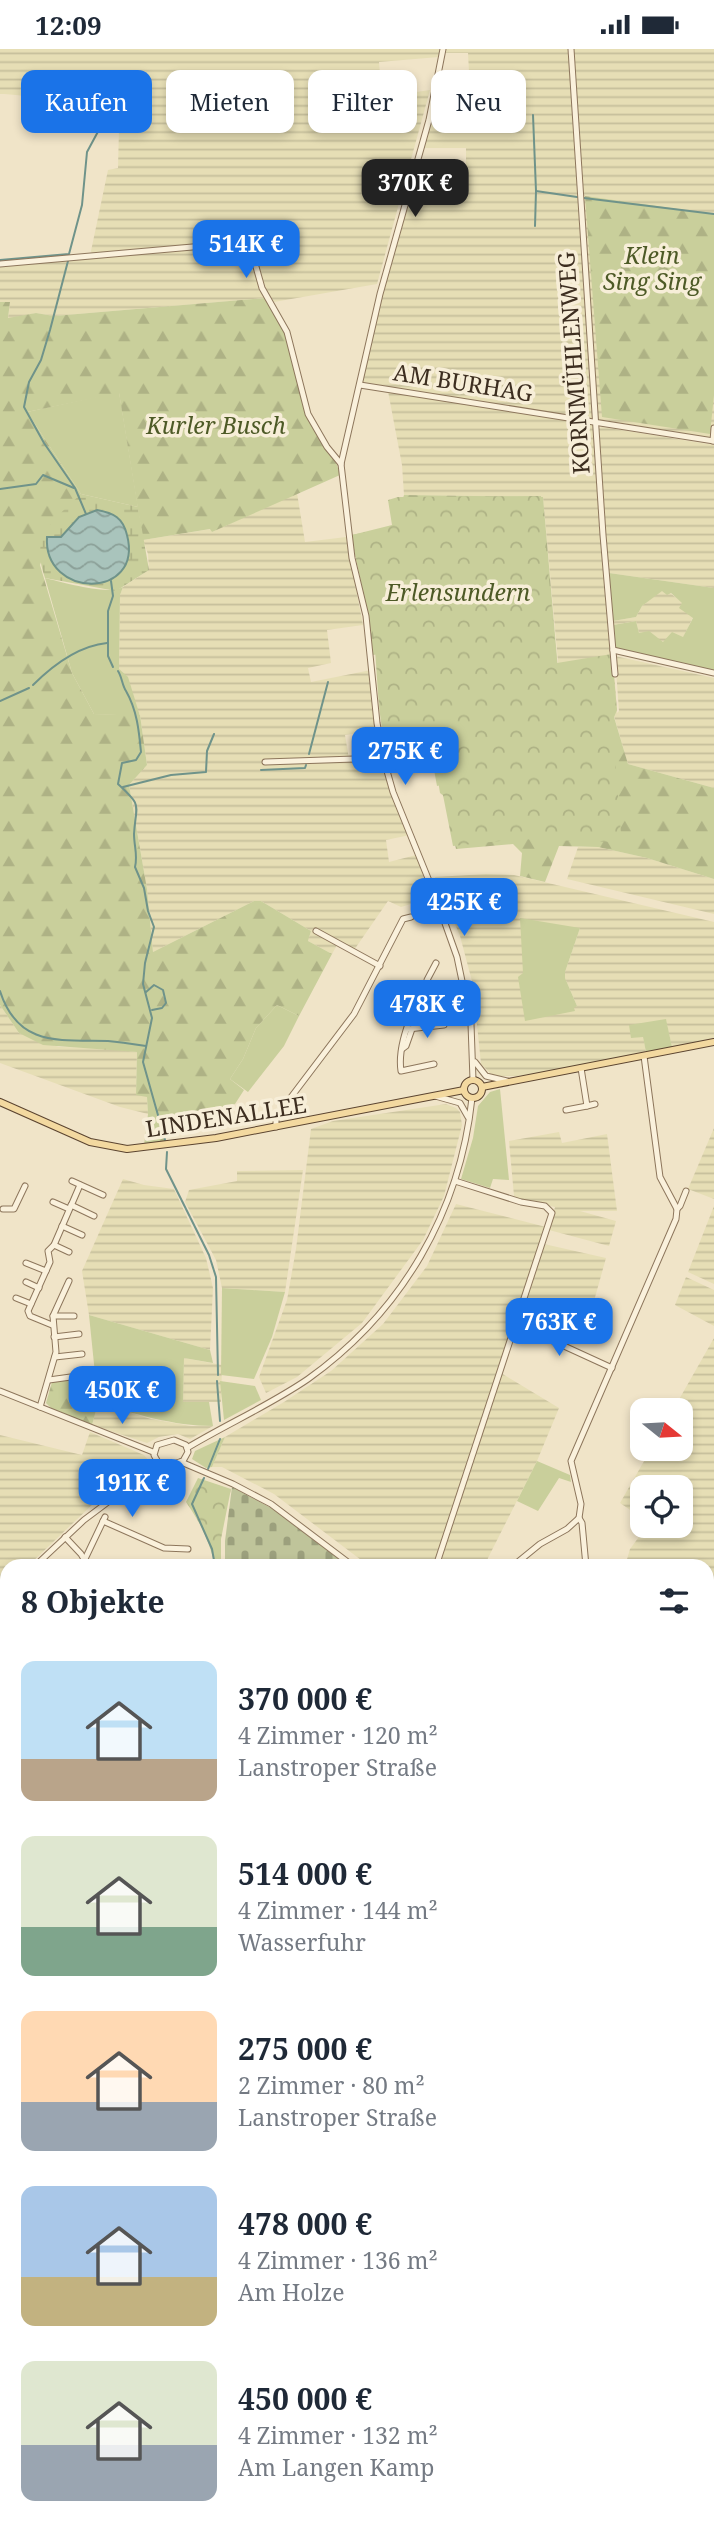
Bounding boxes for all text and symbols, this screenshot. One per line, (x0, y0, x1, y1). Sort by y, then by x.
text: 12:09 (35, 7, 102, 43)
chip: Kaufen (21, 70, 152, 133)
chip: Mieten (166, 70, 294, 133)
chip: Filter (308, 70, 417, 133)
chip: Neu (431, 70, 526, 133)
pin: 370K € (358, 159, 472, 219)
text: 370K € (378, 166, 452, 198)
pin: 514K € (189, 221, 303, 280)
text: 514K € (209, 227, 283, 259)
park label: Klein Sing Sing (603, 239, 702, 297)
street label: KORNMÜHLENWEG (549, 251, 597, 475)
street label: AM BURHAG (391, 355, 535, 409)
park label: Kurler Busch (145, 409, 286, 441)
park label: Erlensundern (385, 576, 531, 608)
pin: 275K € (348, 727, 462, 787)
text: 275K € (368, 734, 442, 766)
pin: 425K € (407, 879, 521, 938)
text: 425K € (427, 885, 501, 917)
pin: 478K € (370, 981, 484, 1040)
text: 478K € (390, 987, 464, 1019)
street label: LINDENALLEE (143, 1088, 309, 1145)
pin: 763K € (502, 1299, 616, 1358)
text: 763K € (522, 1305, 596, 1337)
pin: 450K € (65, 1367, 179, 1426)
text: 450K € (85, 1373, 159, 1405)
north arrow (630, 1398, 693, 1461)
map controls (630, 1398, 693, 1538)
pin: 191K € (75, 1459, 189, 1519)
text: 191K € (95, 1466, 169, 1498)
button: locate (630, 1475, 693, 1538)
text: 8 Objekte (21, 1581, 165, 1622)
icon: filters (655, 1582, 693, 1620)
text: 370 000 € (238, 1678, 372, 1719)
icon: home (77, 1689, 161, 1773)
text: 4 Zimmer · 120 m² (238, 1719, 438, 1751)
text: Lanstroper Straße (238, 1751, 437, 1783)
text: 514 000 € (238, 1853, 372, 1894)
icon: home (77, 1864, 161, 1948)
text: 4 Zimmer · 144 m² (238, 1894, 438, 1926)
text: Wasserfuhr (238, 1926, 366, 1958)
text: 275 000 € (238, 2028, 372, 2069)
icon: home (77, 2039, 161, 2123)
text: 2 Zimmer · 80 m² (238, 2069, 425, 2101)
text: Lanstroper Straße (238, 2101, 437, 2133)
text: 478 000 € (238, 2203, 372, 2244)
icon: home (77, 2214, 161, 2298)
text: 4 Zimmer · 136 m² (238, 2244, 438, 2276)
text: Am Holze (238, 2276, 345, 2308)
text: 450 000 € (238, 2378, 372, 2419)
icon: home (77, 2389, 161, 2473)
text: 4 Zimmer · 132 m² (238, 2419, 438, 2451)
text: Am Langen Kamp (238, 2451, 434, 2483)

